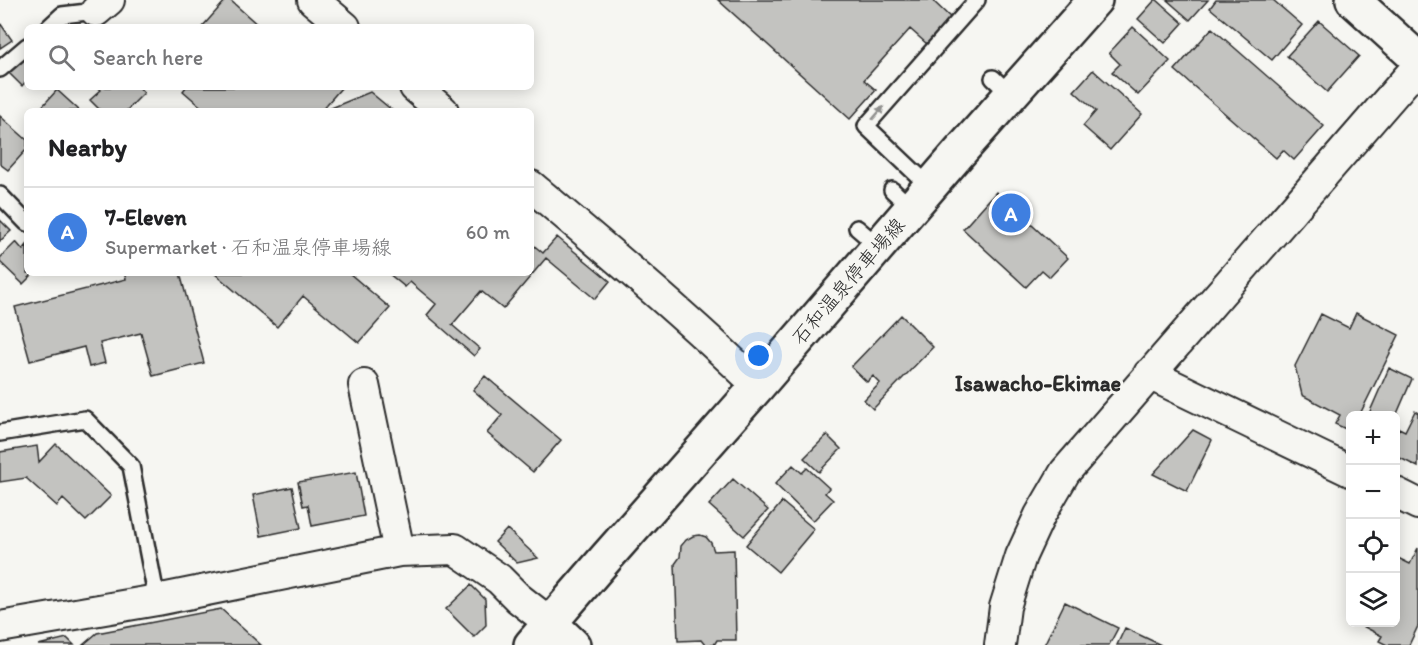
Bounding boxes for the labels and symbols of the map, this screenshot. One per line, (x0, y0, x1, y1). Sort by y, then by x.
one-way arrow (871, 106, 884, 121)
pin: A (992, 190, 1030, 236)
street label: 石和温泉停車場線 (786, 213, 910, 349)
your location (744, 341, 773, 370)
district label: Isawacho-Ekimae (955, 370, 1122, 397)

